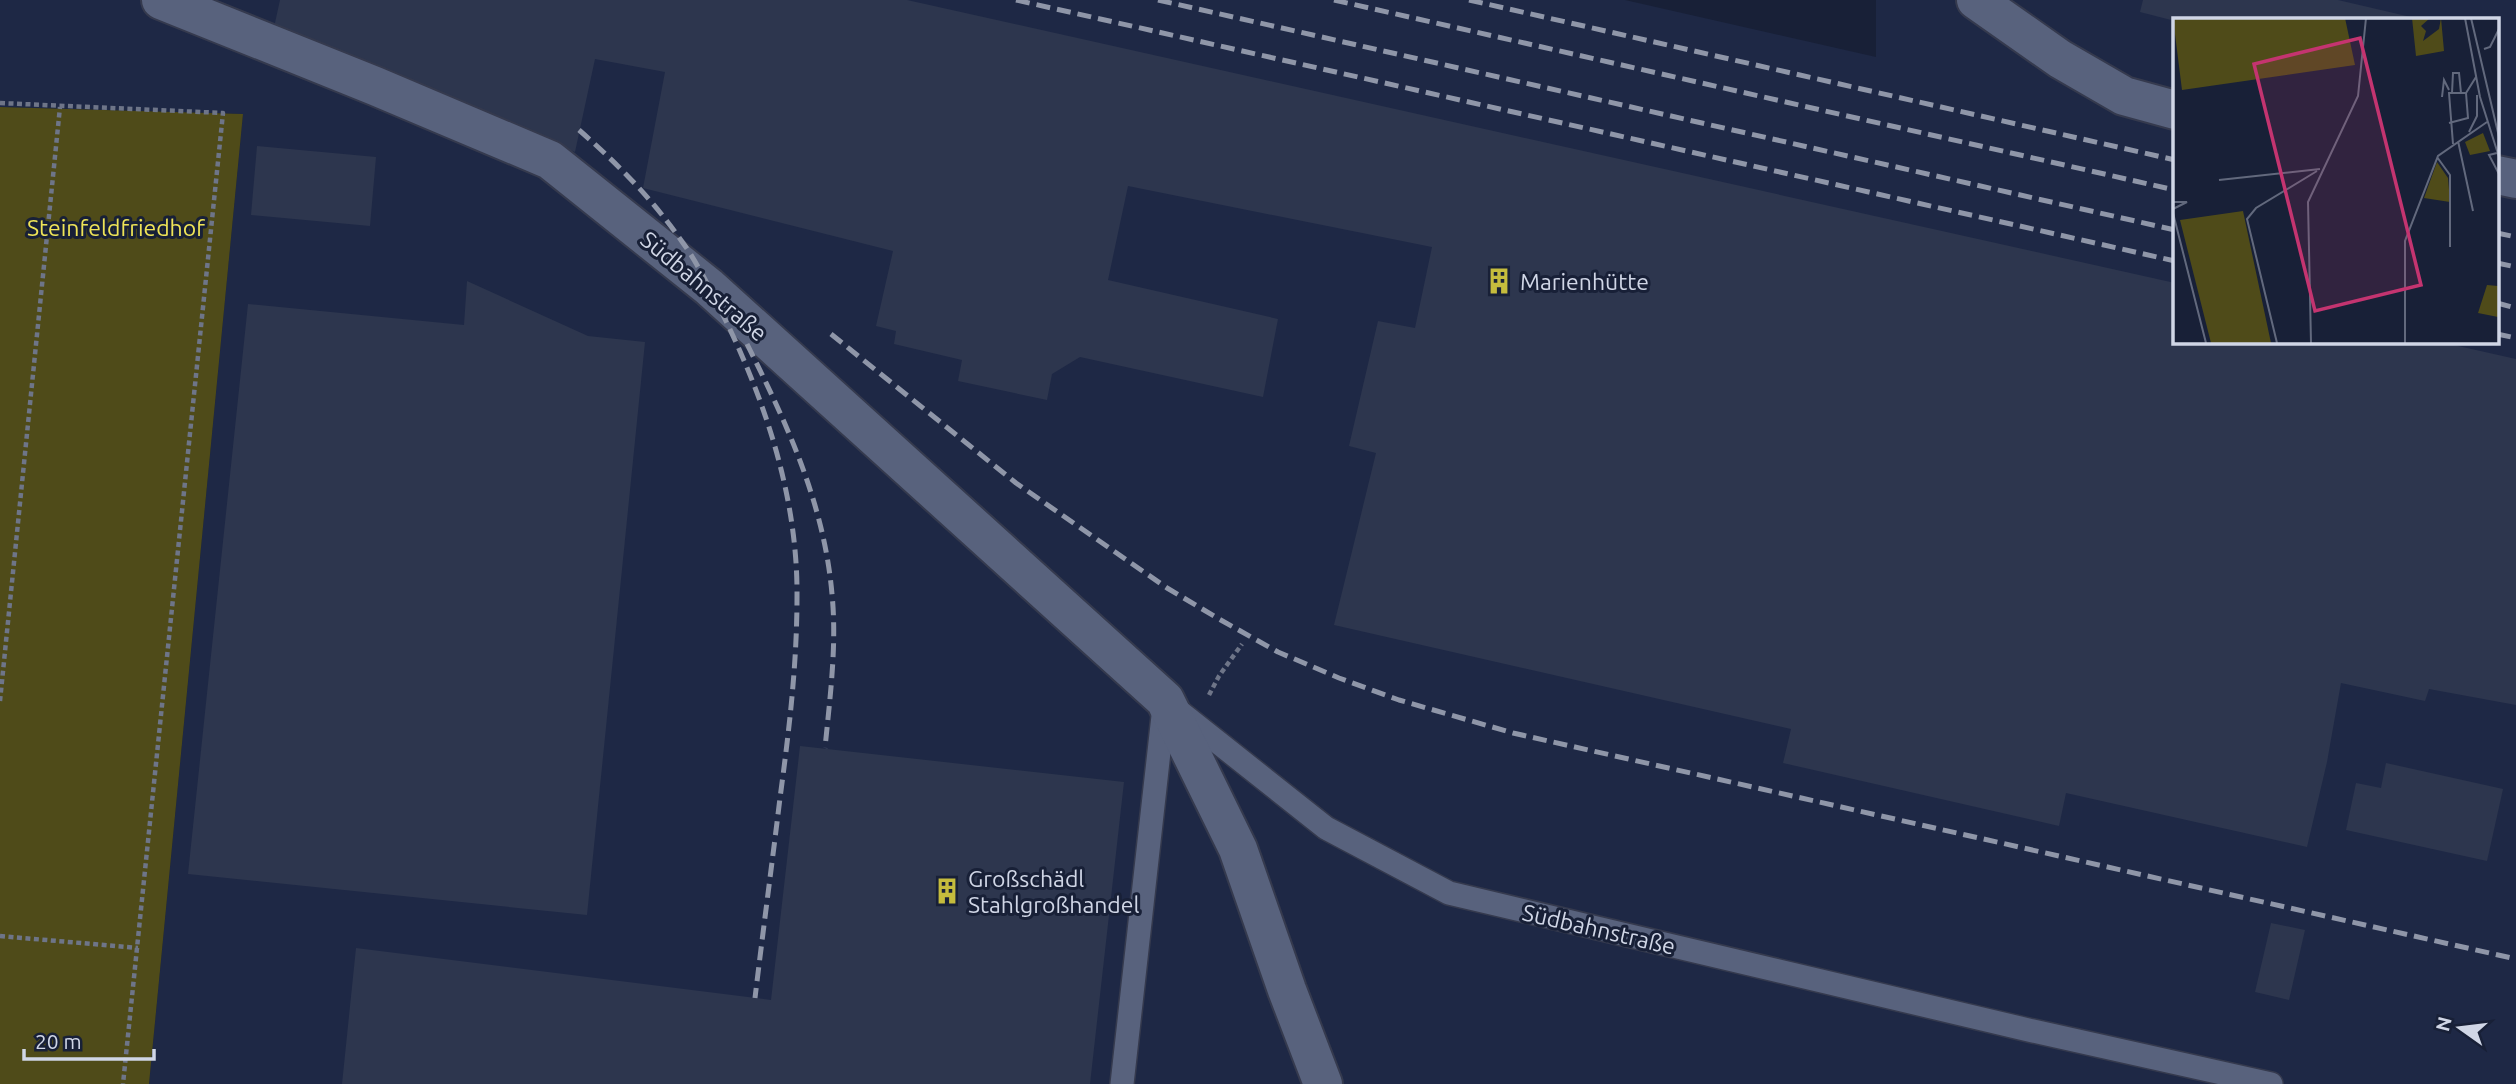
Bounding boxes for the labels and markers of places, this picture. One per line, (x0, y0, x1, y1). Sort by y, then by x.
building icon: Marienhütte (1484, 266, 1514, 296)
place label: Marienhütte (1520, 269, 1649, 294)
place label: Großschädl Stahlgroßhandel (968, 866, 1140, 917)
building icon: Großschädl Stahlgroßhandel (932, 876, 962, 906)

